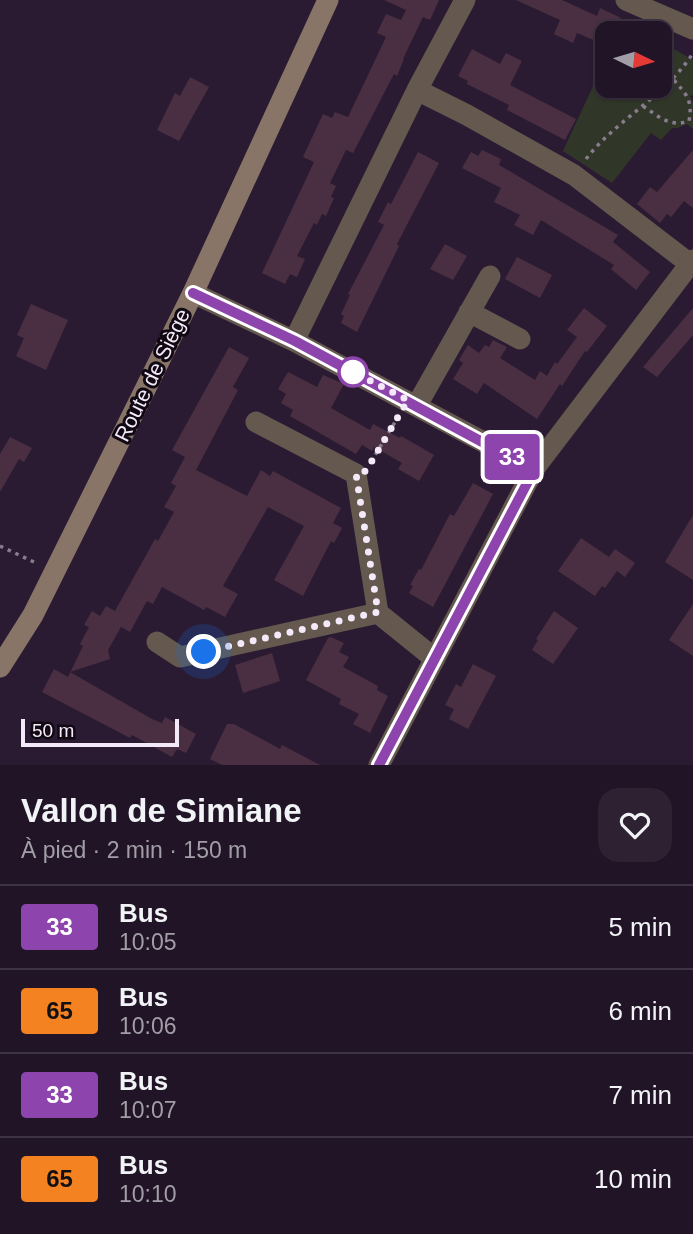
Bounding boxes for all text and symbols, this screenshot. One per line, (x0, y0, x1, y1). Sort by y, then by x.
north arrow (595, 21, 672, 98)
map controls (595, 21, 672, 98)
street label: Route de Siège (110, 305, 194, 445)
unlabelled marker (338, 357, 368, 387)
line badge: 33 (480, 434, 544, 480)
text: 33 (499, 443, 525, 470)
your location (186, 634, 221, 669)
scale bar (21, 716, 178, 748)
text: 50 m (32, 720, 74, 741)
button: heart (598, 788, 672, 862)
text: Vallon de Simiane (21, 792, 302, 829)
text: À pied · 2 min · 150 m (21, 837, 247, 863)
text: Bus (119, 898, 168, 928)
text: 5 min (608, 912, 672, 942)
text: 33 (46, 913, 73, 940)
text: 10:05 (119, 929, 177, 955)
text: Bus (119, 982, 168, 1012)
text: 6 min (608, 996, 672, 1026)
text: 65 (46, 997, 73, 1024)
text: 10:06 (119, 1013, 177, 1039)
text: Bus (119, 1066, 168, 1096)
text: 7 min (608, 1080, 672, 1110)
text: 33 (46, 1081, 73, 1108)
text: 10:07 (119, 1097, 177, 1123)
text: Bus (119, 1150, 168, 1180)
text: 10 min (594, 1164, 672, 1194)
text: 65 (46, 1165, 73, 1192)
text: 10:10 (119, 1181, 177, 1207)

